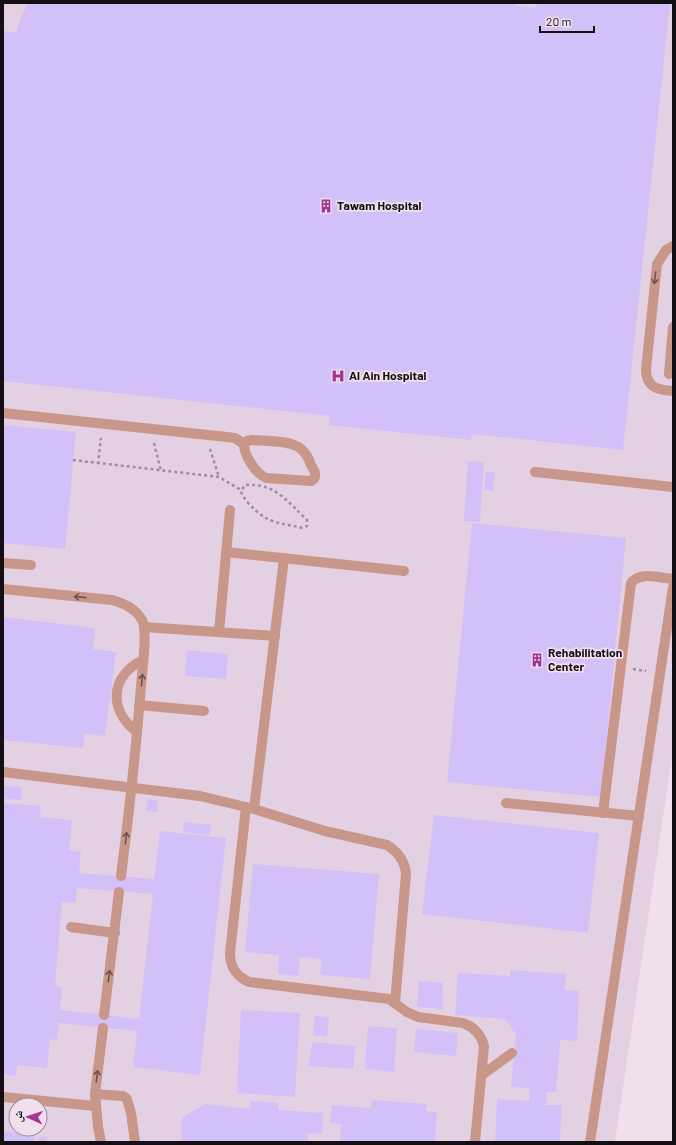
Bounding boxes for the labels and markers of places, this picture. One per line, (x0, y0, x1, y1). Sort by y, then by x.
building icon: Tawam Hospital (318, 198, 334, 214)
place label: Tawam Hospital (337, 198, 422, 212)
hospital icon: Al Ain Hospital (330, 368, 346, 384)
place label: Al Ain Hospital (349, 368, 426, 382)
place label: Rehabilitation Center (548, 645, 622, 673)
building icon: Rehabilitation Center (529, 652, 545, 668)

